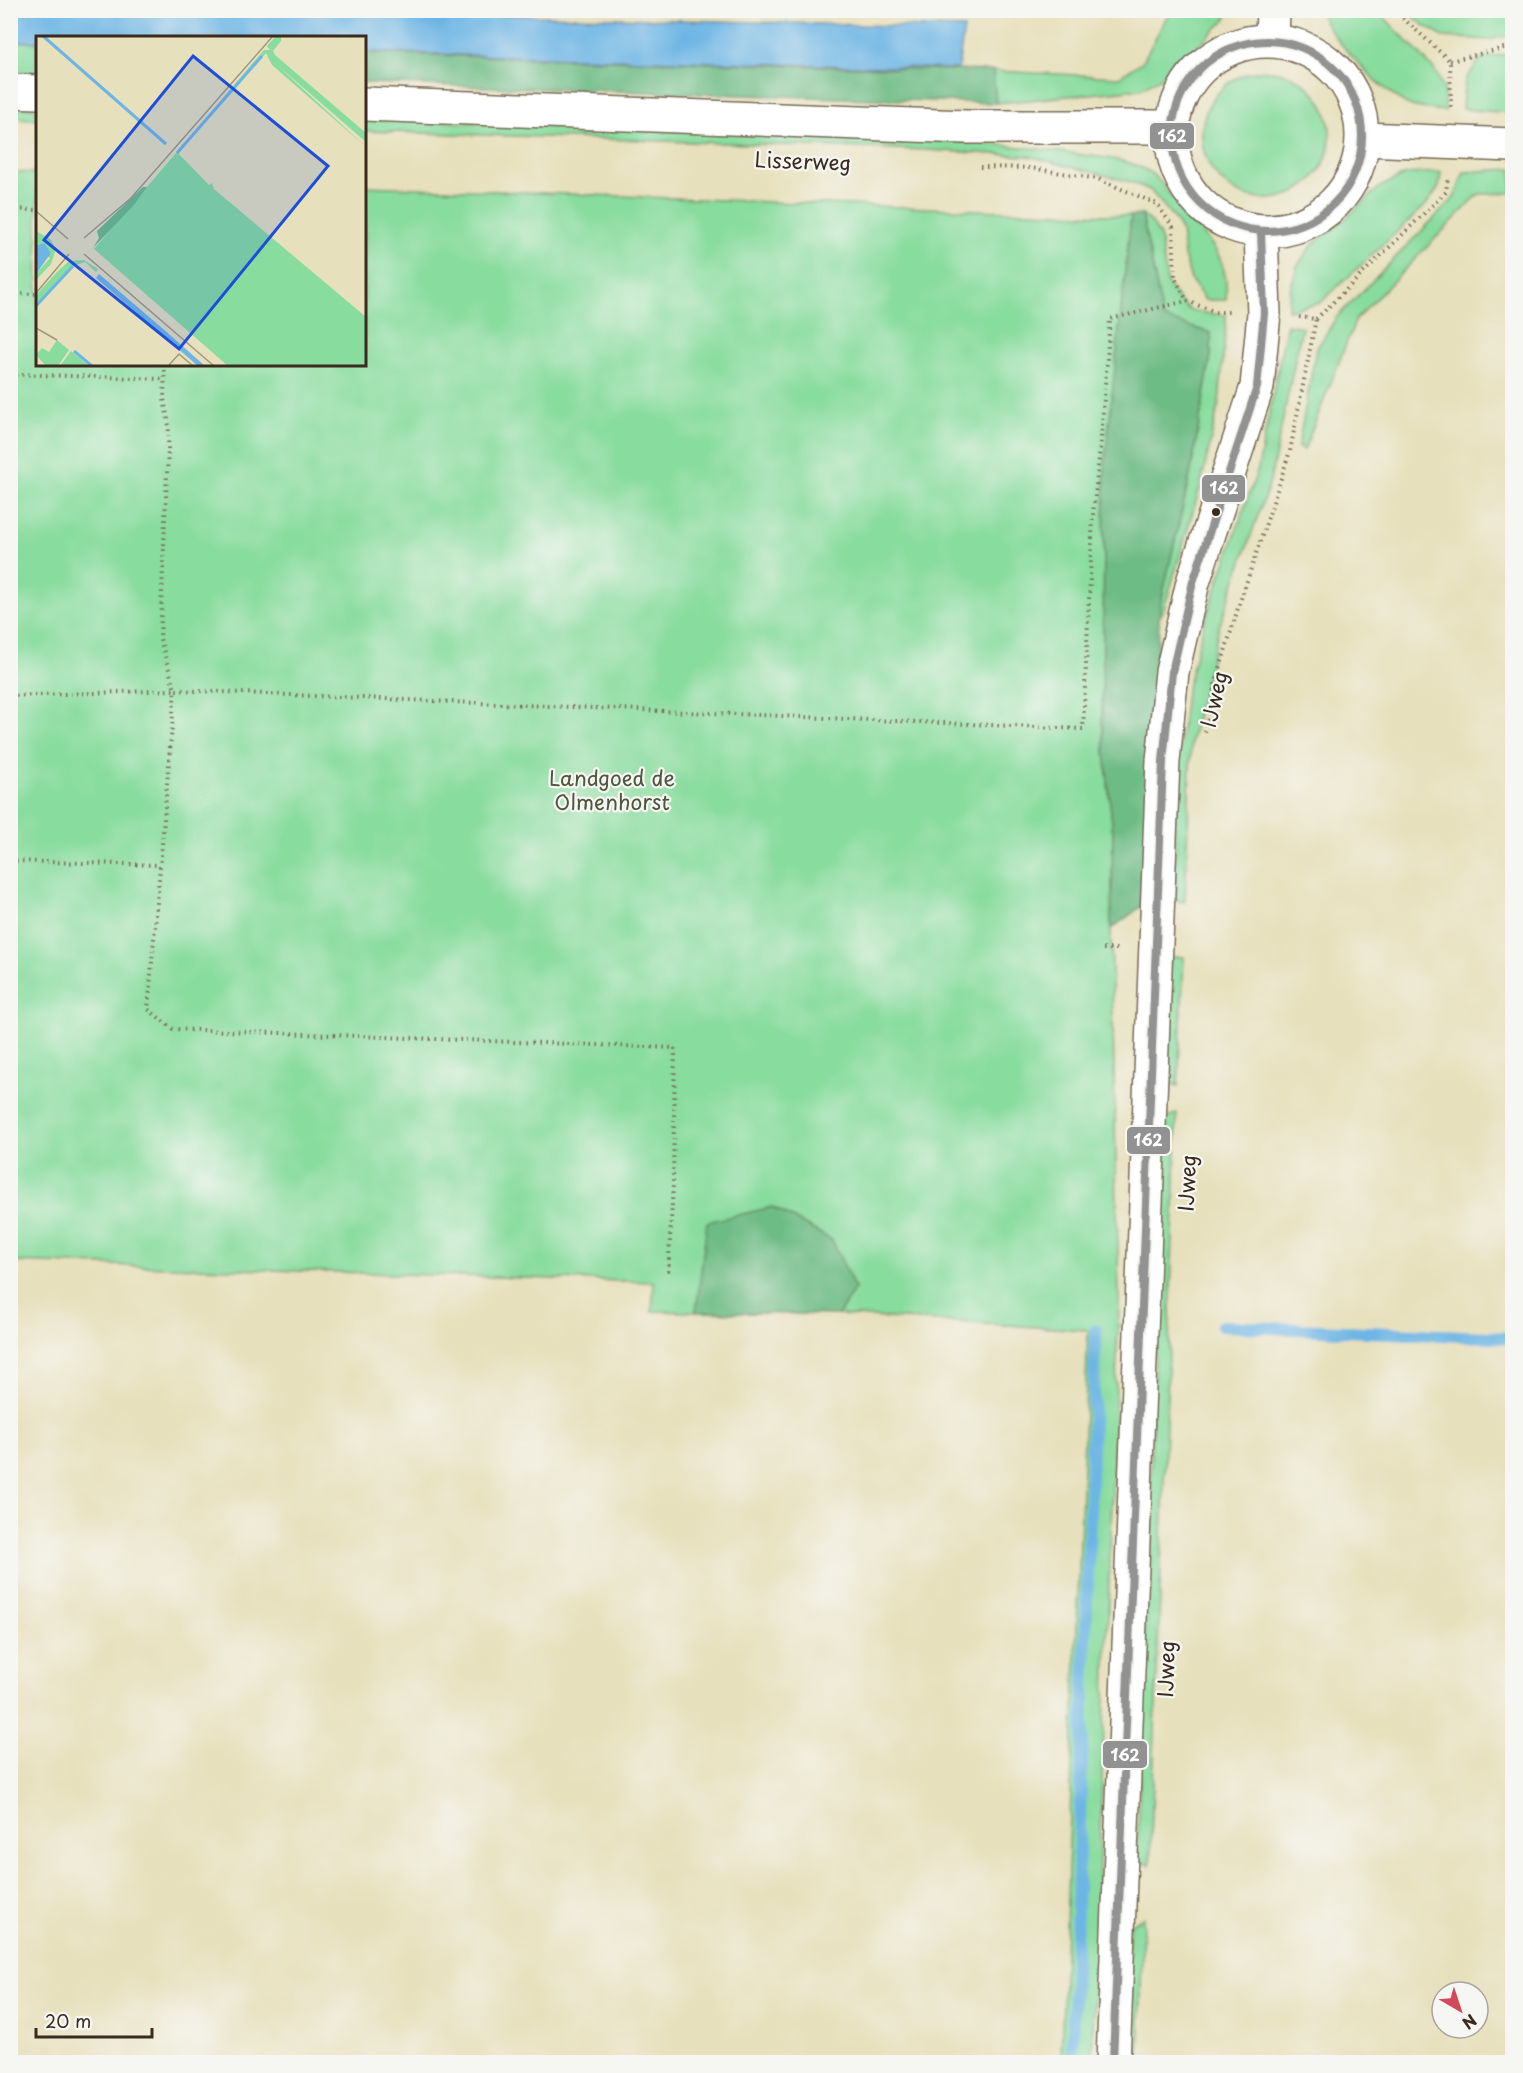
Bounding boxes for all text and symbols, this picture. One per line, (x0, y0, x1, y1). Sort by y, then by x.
inset map (36, 36, 366, 366)
line badge: 162 (1149, 122, 1195, 150)
text: 162 (1158, 123, 1187, 147)
street label: Lisserweg (754, 142, 852, 178)
line badge: 162 (1201, 474, 1246, 503)
text: 162 (1210, 475, 1239, 499)
unlabelled marker (1210, 506, 1222, 518)
street label: IJweg (1191, 667, 1235, 731)
park label: Landgoed de Olmenhorst (549, 761, 675, 817)
line badge: 162 (1126, 1126, 1171, 1155)
text: 162 (1134, 1127, 1163, 1151)
street label: IJweg (1169, 1154, 1203, 1212)
street label: IJweg (1148, 1640, 1182, 1698)
line badge: 162 (1102, 1740, 1148, 1769)
text: 162 (1111, 1742, 1140, 1766)
north arrow (1430, 1980, 1490, 2040)
scale bar (36, 2001, 152, 2039)
text: 20 m (45, 2007, 91, 2034)
text: N (1458, 2009, 1483, 2036)

